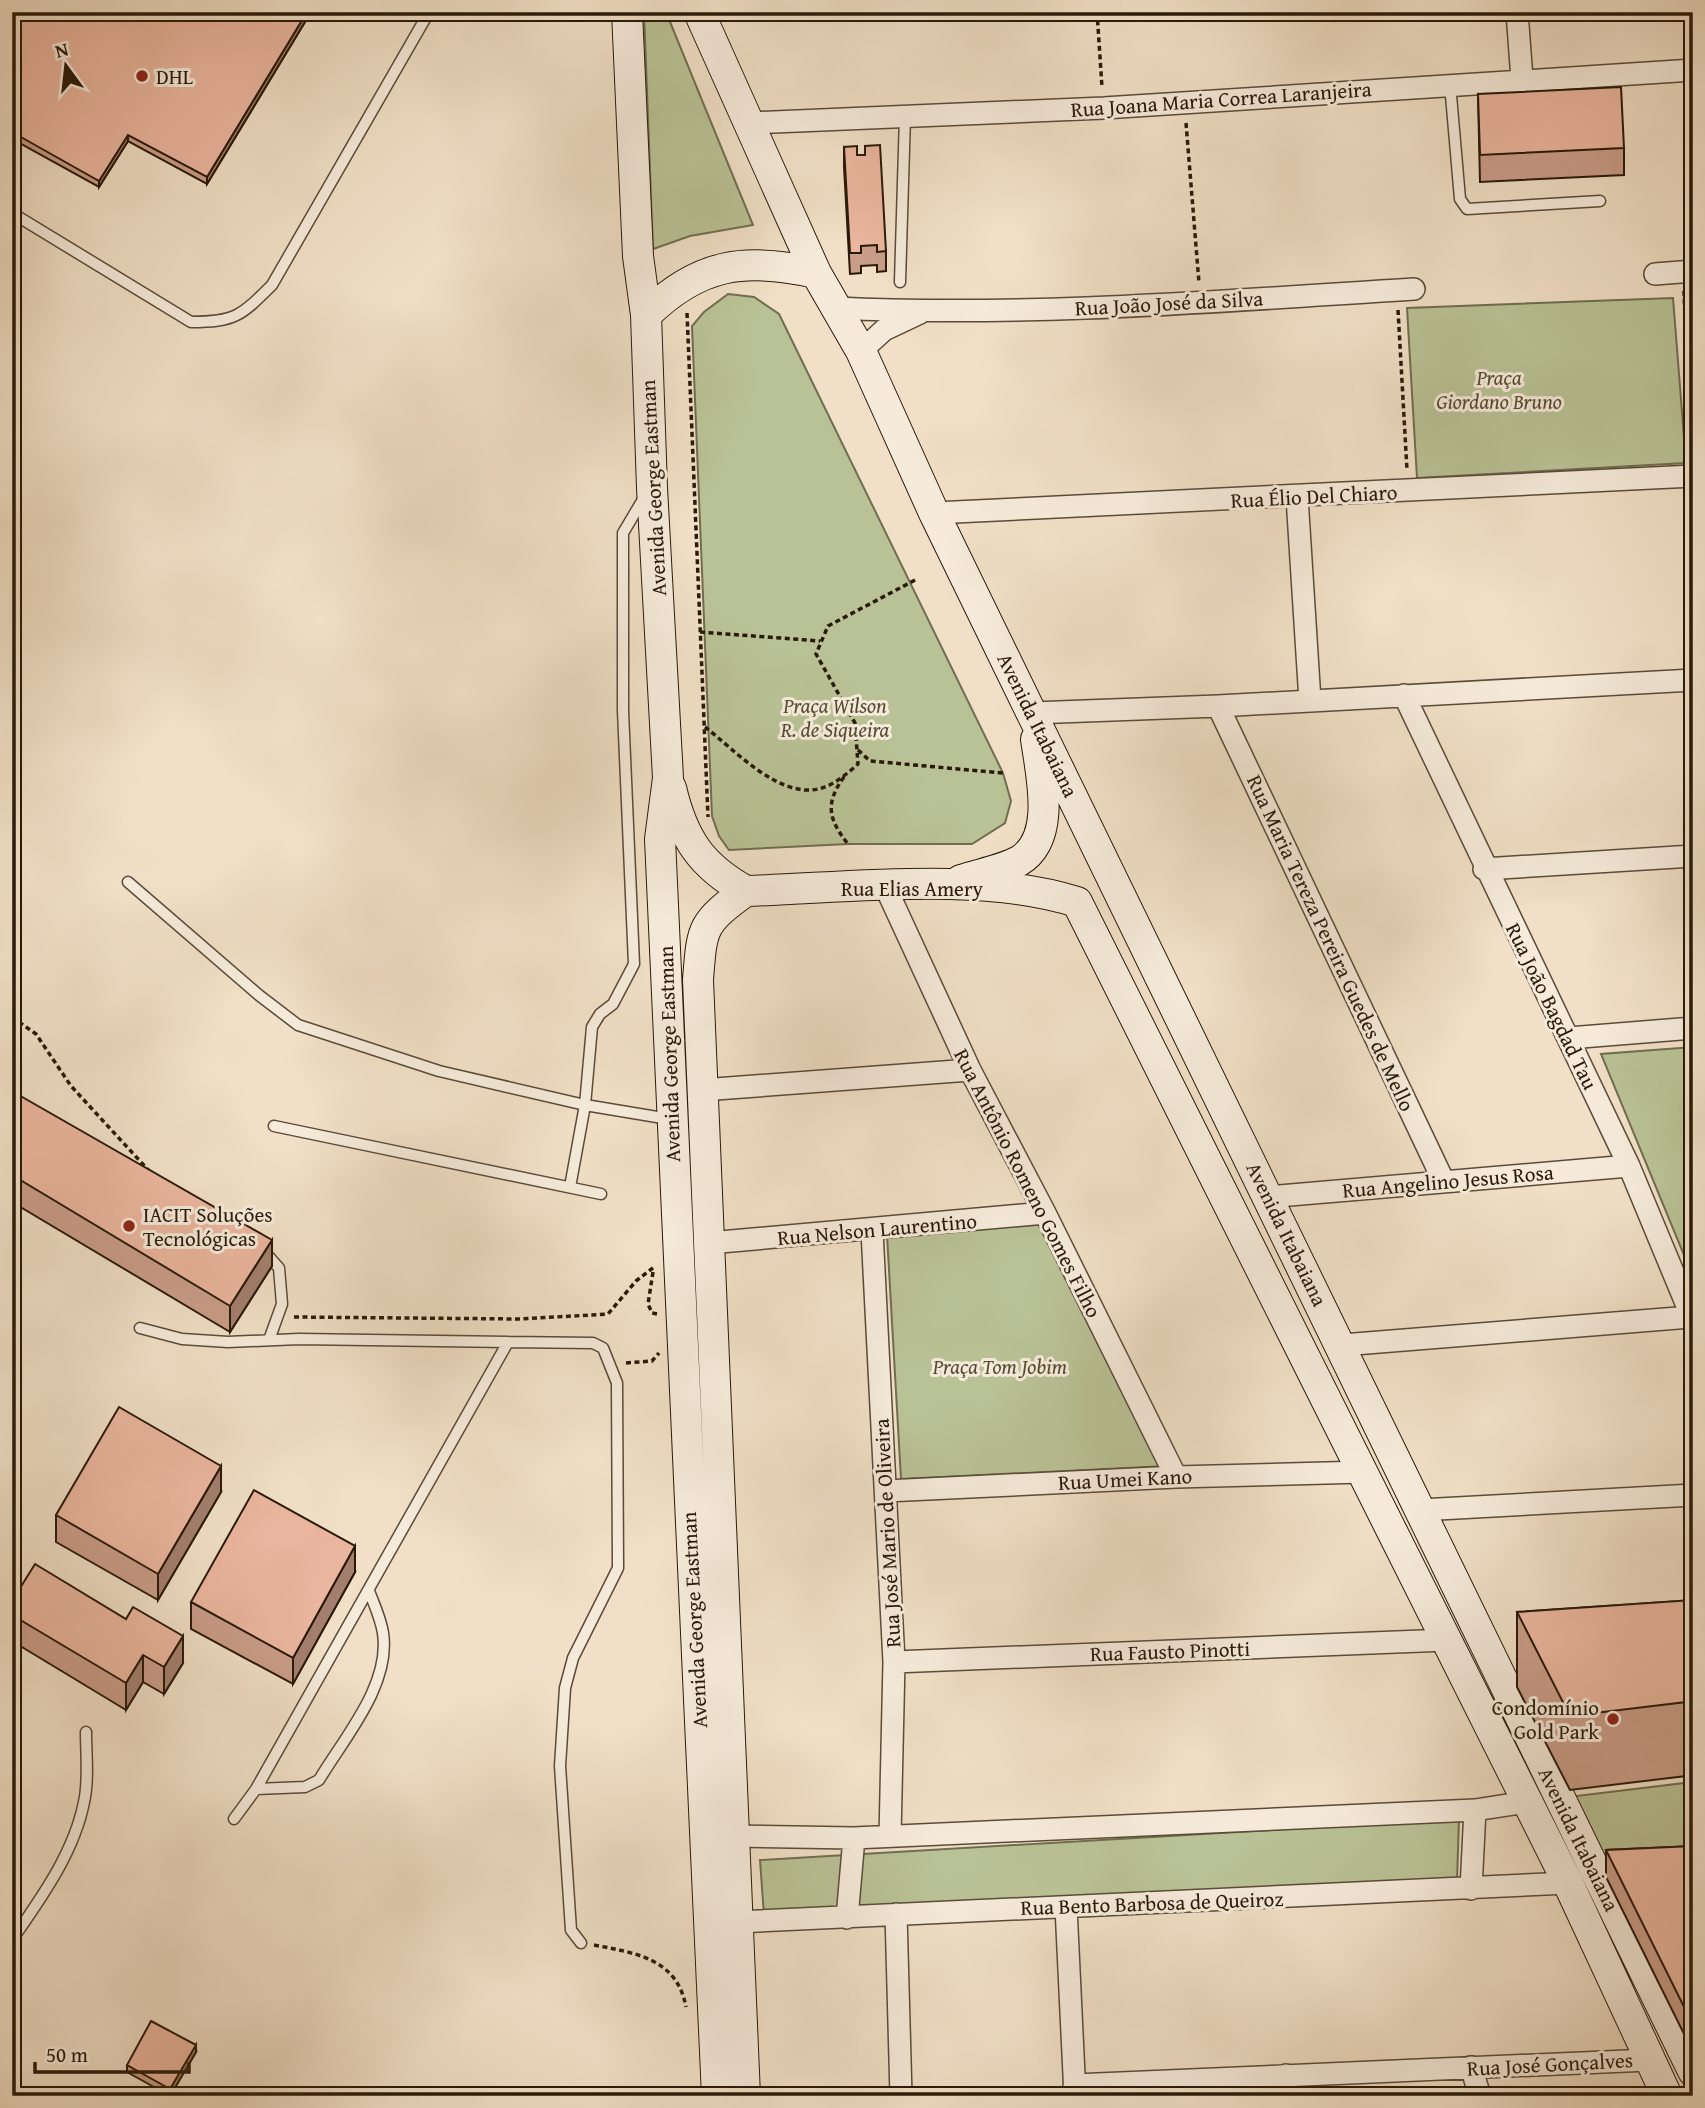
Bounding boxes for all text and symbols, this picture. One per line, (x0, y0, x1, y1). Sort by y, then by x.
north arrow (32, 32, 102, 102)
text: N (52, 34, 72, 65)
place label: DHL (156, 61, 193, 92)
marker: DHL (134, 68, 150, 84)
street label: Rua Joana Maria Correa Laranjeira (1070, 73, 1373, 125)
street label: Rua João José da Silva (1074, 283, 1264, 323)
park label: Praça Giordano Bruno (1436, 362, 1562, 417)
street label: Avenida George Eastman (632, 379, 674, 597)
street label: Rua Élio Del Chiaro (1230, 476, 1398, 516)
street label: Avenida Itabaiana (990, 648, 1086, 802)
park label: Praça Wilson R. de Siqueira (780, 690, 890, 745)
street label: Rua Maria Tereza Pereira Guedes de Mello (1239, 770, 1423, 1116)
street label: Rua Elias Amery (841, 873, 984, 904)
street label: Rua João Bagdad Tau (1498, 917, 1606, 1095)
street label: Avenida George Eastman (650, 945, 688, 1163)
street label: Rua Antônio Romeno Gomes Filho (946, 1043, 1110, 1323)
street label: Rua Angelino Jesus Rosa (1341, 1156, 1555, 1206)
street label: Avenida Itabaiana (1239, 1157, 1335, 1311)
place label: IACIT Soluções Tecnológicas (143, 1199, 273, 1254)
street label: Rua Nelson Laurentino (776, 1205, 978, 1253)
marker: IACIT Soluções Tecnológicas (121, 1218, 137, 1234)
park label: Praça Tom Jobim (932, 1351, 1067, 1382)
street label: Rua José Mario de Oliveira (866, 1418, 908, 1648)
street label: Rua Umei Kano (1057, 1460, 1193, 1498)
street label: Avenida George Eastman (673, 1511, 715, 1729)
street label: Rua Fausto Pinotti (1089, 1633, 1251, 1669)
place label: Condomínio Gold Park (1492, 1692, 1599, 1747)
marker: Condomínio Gold Park (1605, 1711, 1621, 1727)
street label: Avenida Itabaiana (1531, 1762, 1627, 1916)
street label: Rua Bento Barbosa de Queiroz (1020, 1883, 1284, 1923)
scale bar (35, 2031, 189, 2075)
text: 50 m (46, 2039, 88, 2070)
street label: Rua José Gonçalves (1466, 2044, 1634, 2084)

